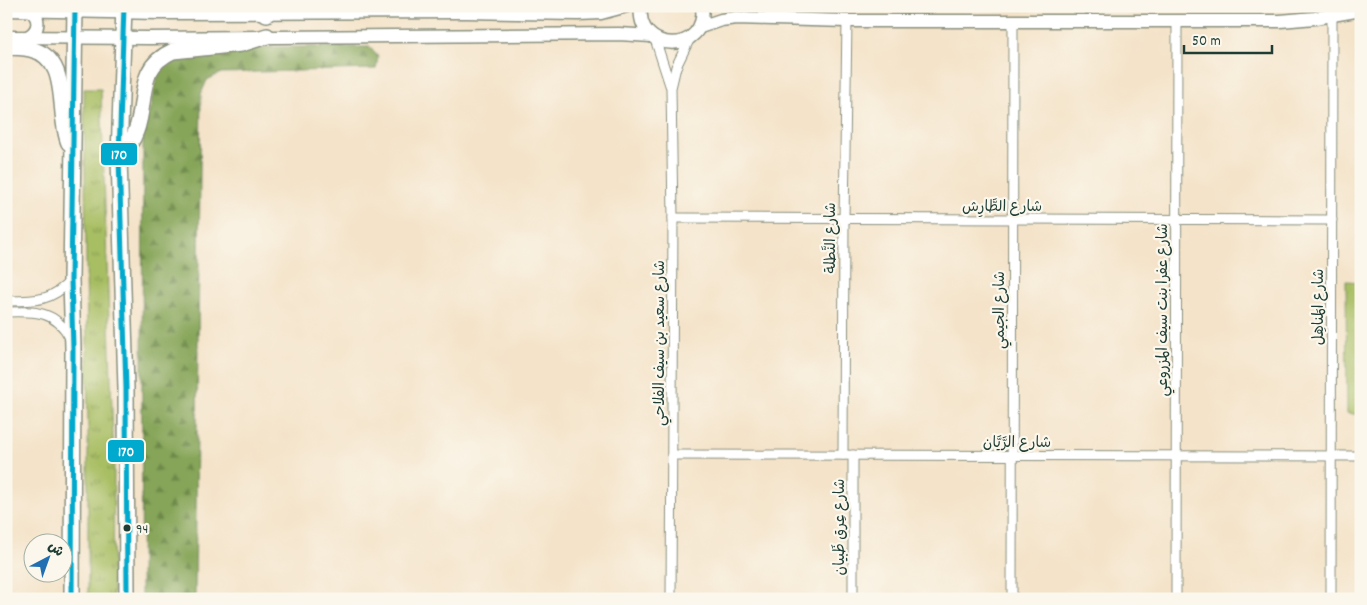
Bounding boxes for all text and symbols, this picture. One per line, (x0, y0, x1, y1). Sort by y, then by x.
scale bar (1184, 22, 1272, 54)
text: 50 m (1192, 31, 1221, 53)
line badge: 170 (100, 142, 138, 166)
text: 170 (111, 146, 127, 166)
street label: شارع الطَّارِش (962, 197, 1042, 219)
street label: شارع النَّطلة (821, 202, 843, 274)
street label: شارع عفرا بنت سيف المزروعي (1153, 224, 1175, 396)
street label: شارع سعيد بن سيف الفلاحي (650, 260, 672, 426)
street label: شارع المَناهِل (1309, 269, 1331, 345)
street label: شارع الجيمي (990, 271, 1012, 349)
street label: شارع الرَّيَّان (983, 433, 1051, 455)
line badge: 170 (107, 439, 145, 463)
text: 170 (118, 443, 134, 463)
street label: شارع عِرق ظَبيان (830, 479, 852, 575)
place label: 94 (136, 520, 148, 540)
marker: 94 (122, 523, 132, 533)
north arrow (22, 532, 72, 582)
text: ش (43, 537, 68, 562)

